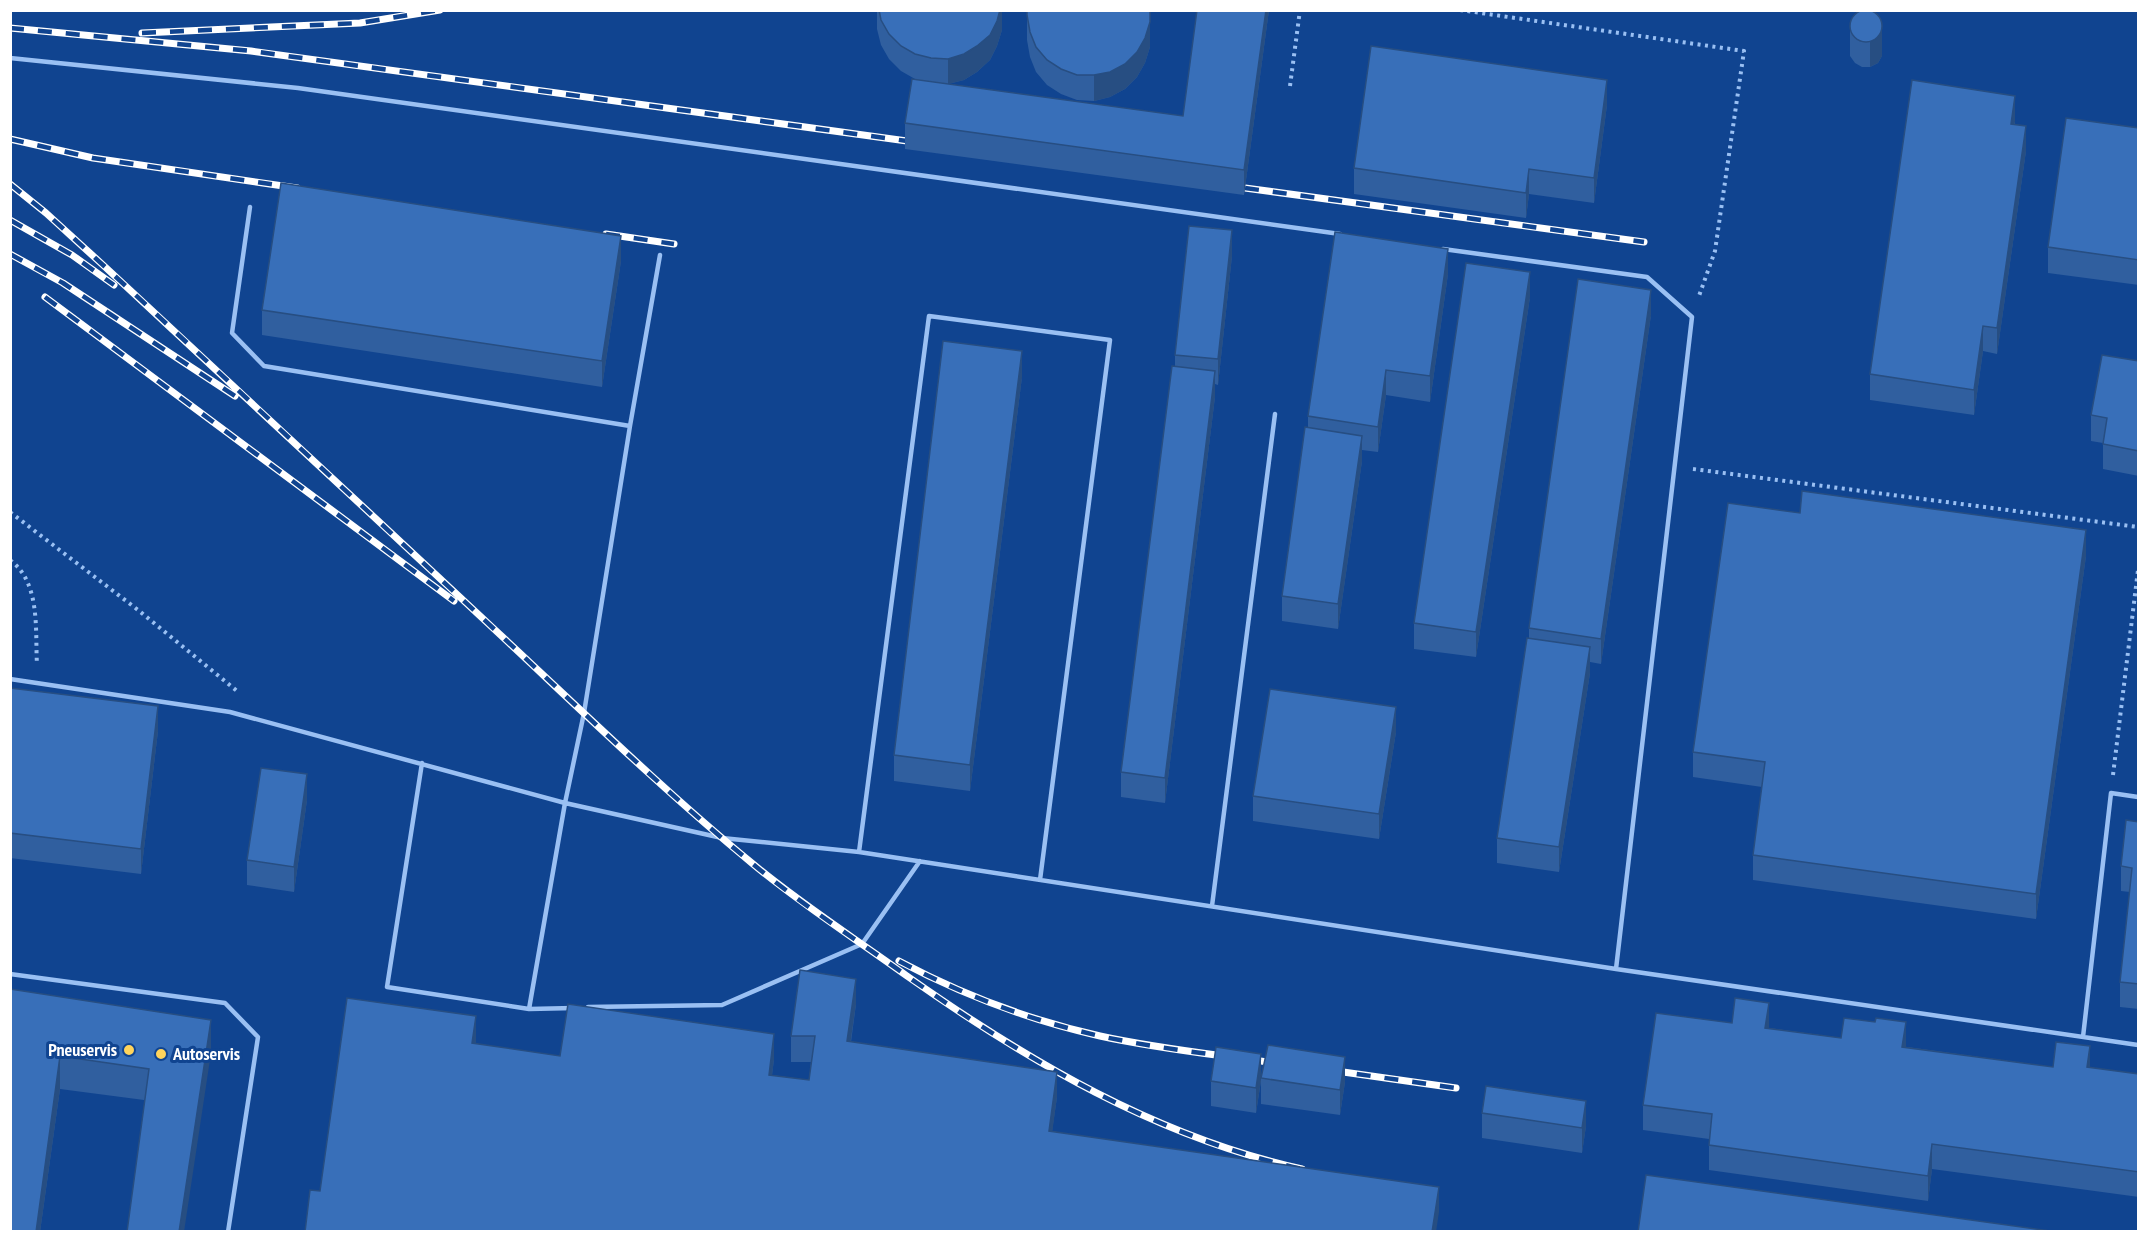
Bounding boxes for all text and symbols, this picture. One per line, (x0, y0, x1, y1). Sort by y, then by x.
place label: Pneuservis (48, 1038, 117, 1061)
place label: Autoservis (172, 1042, 240, 1065)
marker: Pneuservis (122, 1043, 136, 1057)
marker: Autoservis (154, 1047, 168, 1061)

